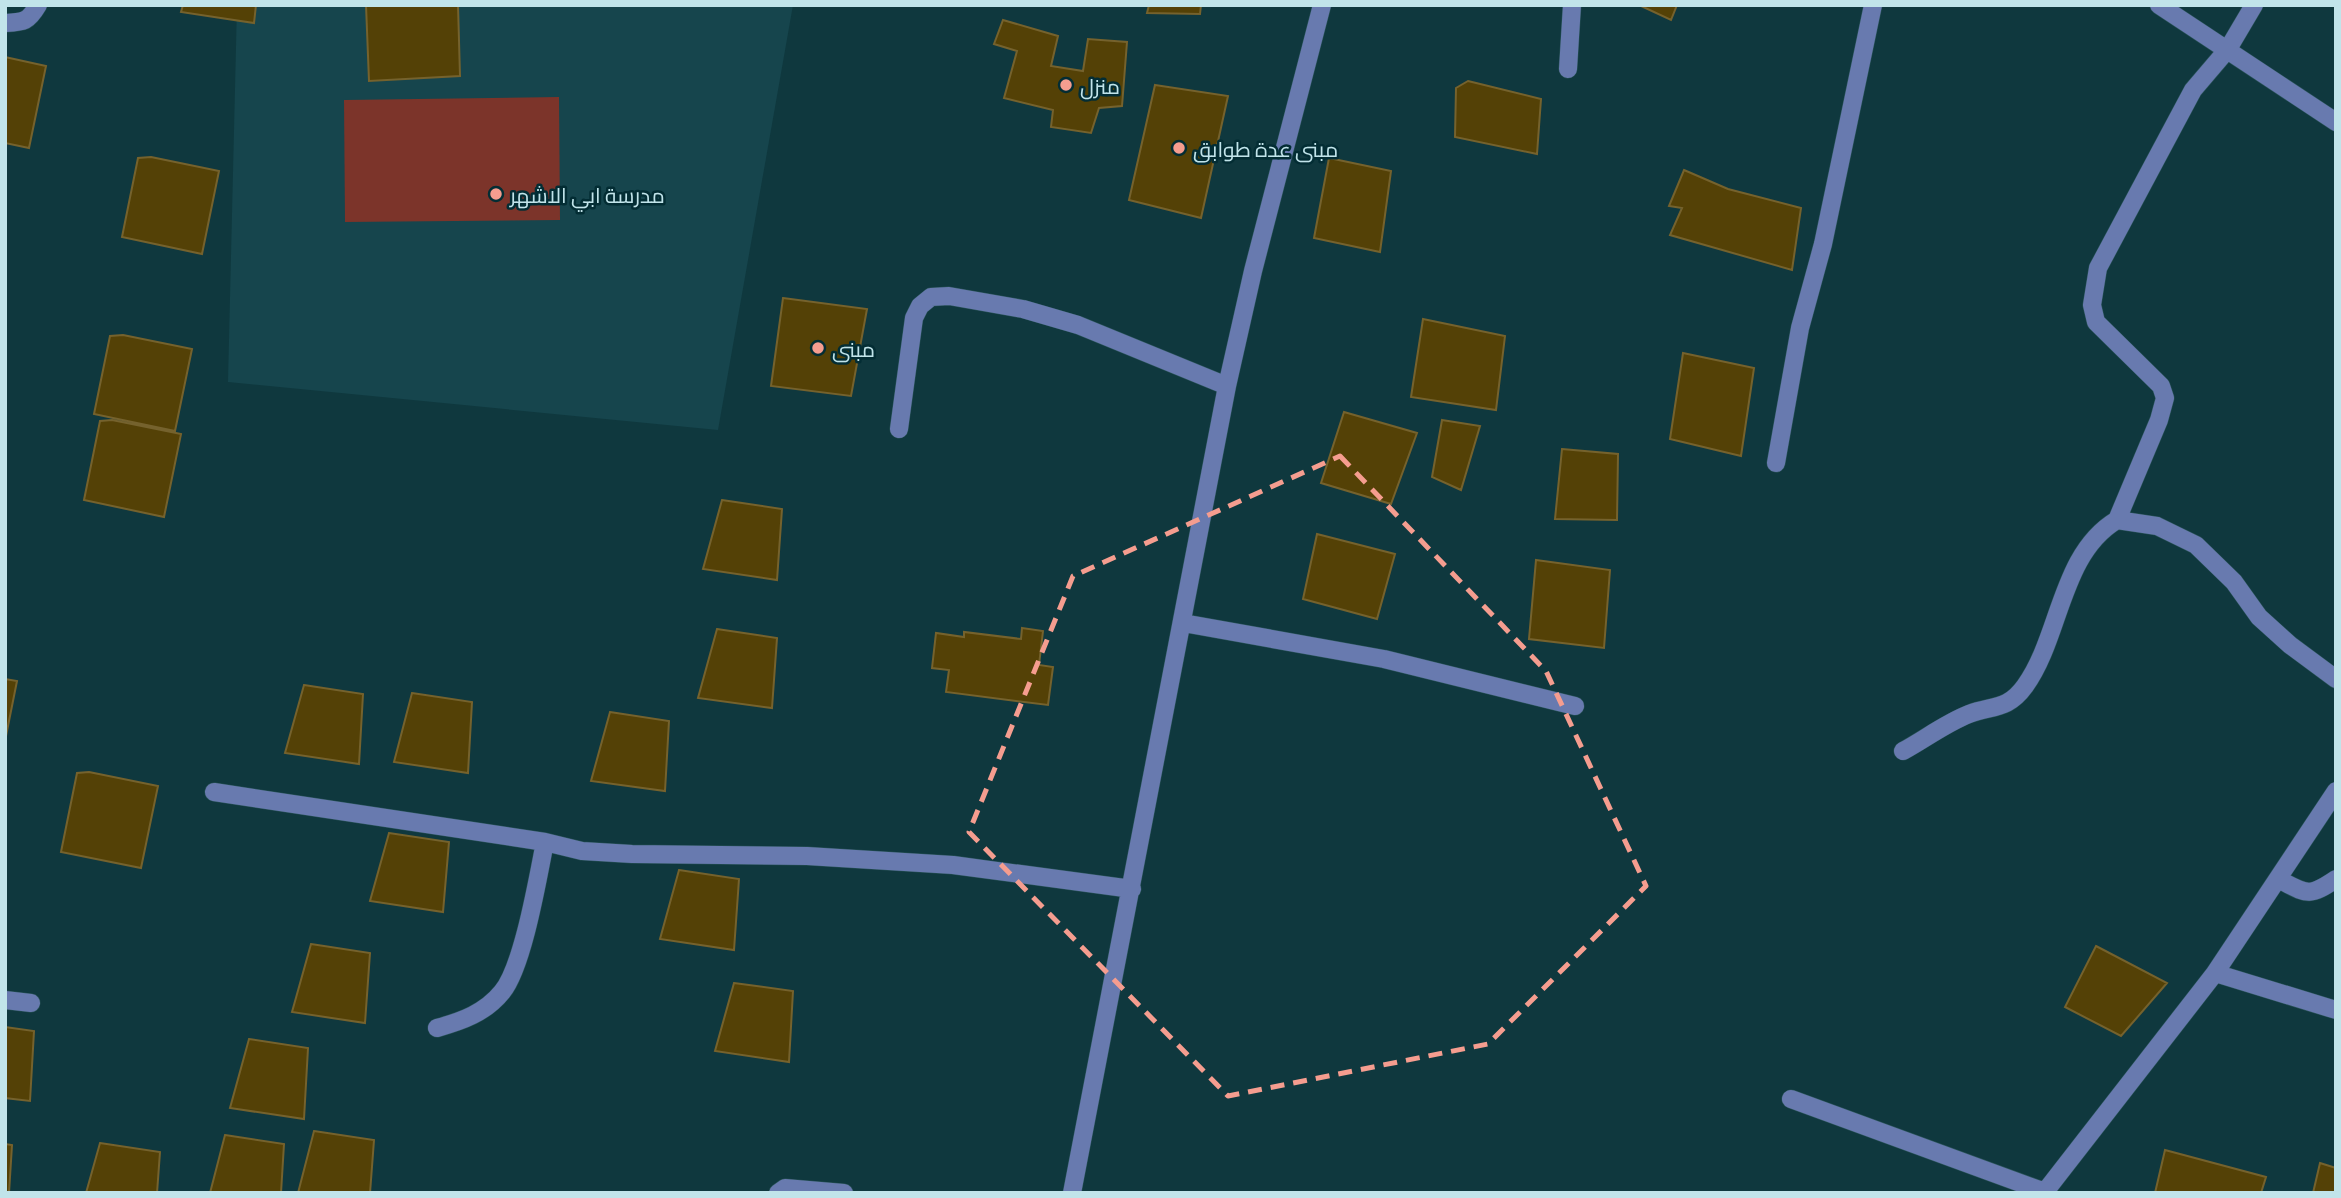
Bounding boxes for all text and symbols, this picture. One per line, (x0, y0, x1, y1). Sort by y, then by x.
place label: منزل (1080, 73, 1120, 100)
marker: منزل (1058, 77, 1074, 93)
place label: مبنى عدة طوابق (1193, 136, 1338, 163)
marker: مبنى عدة طوابق (1171, 140, 1187, 156)
place label: مدرسة ابي الاشهر (509, 182, 665, 212)
marker: مدرسة ابي الاشهر (488, 186, 504, 202)
place label: مبنى (832, 336, 875, 363)
marker: مبنى (810, 340, 826, 356)

